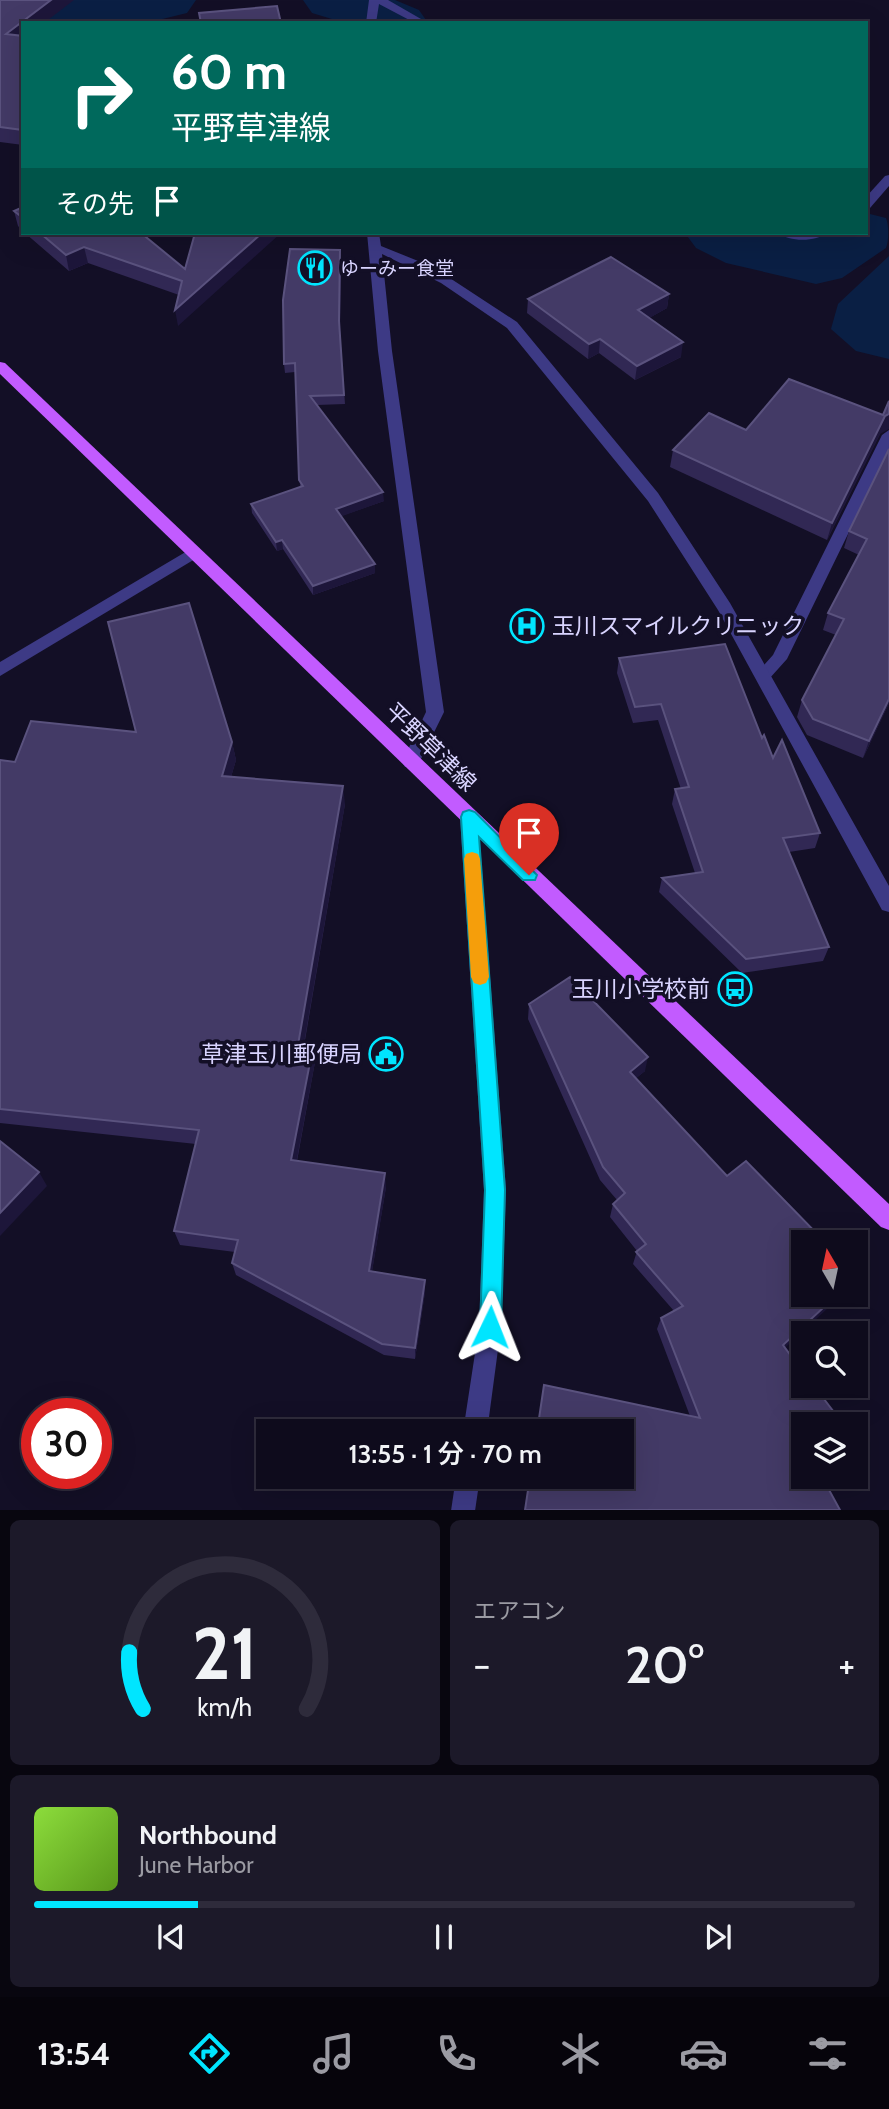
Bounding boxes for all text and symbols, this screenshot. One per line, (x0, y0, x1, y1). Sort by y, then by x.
text: 60 m (171, 42, 287, 101)
icon: right (56, 49, 147, 140)
text: 平野草津線 (171, 108, 331, 147)
icon: arrive (148, 182, 186, 220)
text: その先 (56, 188, 134, 220)
restaurant icon: ゆーみー食堂 (296, 249, 334, 287)
place label: ゆーみー食堂 (340, 257, 454, 280)
hospital icon: 玉川スマイルクリニック (508, 607, 546, 645)
place label: 玉川スマイルクリニック (552, 612, 804, 640)
street label: 平野草津線 (380, 697, 482, 797)
pin (499, 803, 559, 875)
icon: arrive (510, 814, 548, 852)
bus stop icon: 玉川小学校前 (716, 970, 754, 1008)
place label: 玉川小学校前 (572, 975, 710, 1003)
public building icon: 草津玉川郵便局 (367, 1035, 405, 1073)
place label: 草津玉川郵便局 (201, 1040, 362, 1068)
north arrow (791, 1230, 868, 1307)
map controls (791, 1230, 868, 1489)
position arrow (453, 1290, 527, 1364)
button: search (791, 1321, 868, 1398)
speed limit sign: 30 (21, 1398, 112, 1489)
button: layers (791, 1412, 868, 1489)
text: 13:55 · 1 分 · 70 m (348, 1438, 542, 1470)
text: エアコン (474, 1597, 566, 1625)
text: 21 (192, 1609, 257, 1697)
text: 20° (625, 1633, 704, 1696)
text: − (474, 1641, 490, 1688)
text: + (838, 1641, 855, 1688)
text: km/h (197, 1691, 252, 1721)
text: Northbound (139, 1819, 277, 1851)
text: June Harbor (139, 1851, 253, 1879)
icon: previous (152, 1918, 190, 1956)
icon: pause (425, 1918, 463, 1956)
icon: next (699, 1918, 737, 1956)
icon: directions (185, 2029, 234, 2078)
icon: music (309, 2029, 358, 2078)
icon: phone (432, 2029, 481, 2078)
icon: climate (556, 2029, 605, 2078)
icon: car (679, 2029, 728, 2078)
icon: filters (803, 2029, 852, 2078)
text: 13:54 (37, 2034, 110, 2073)

